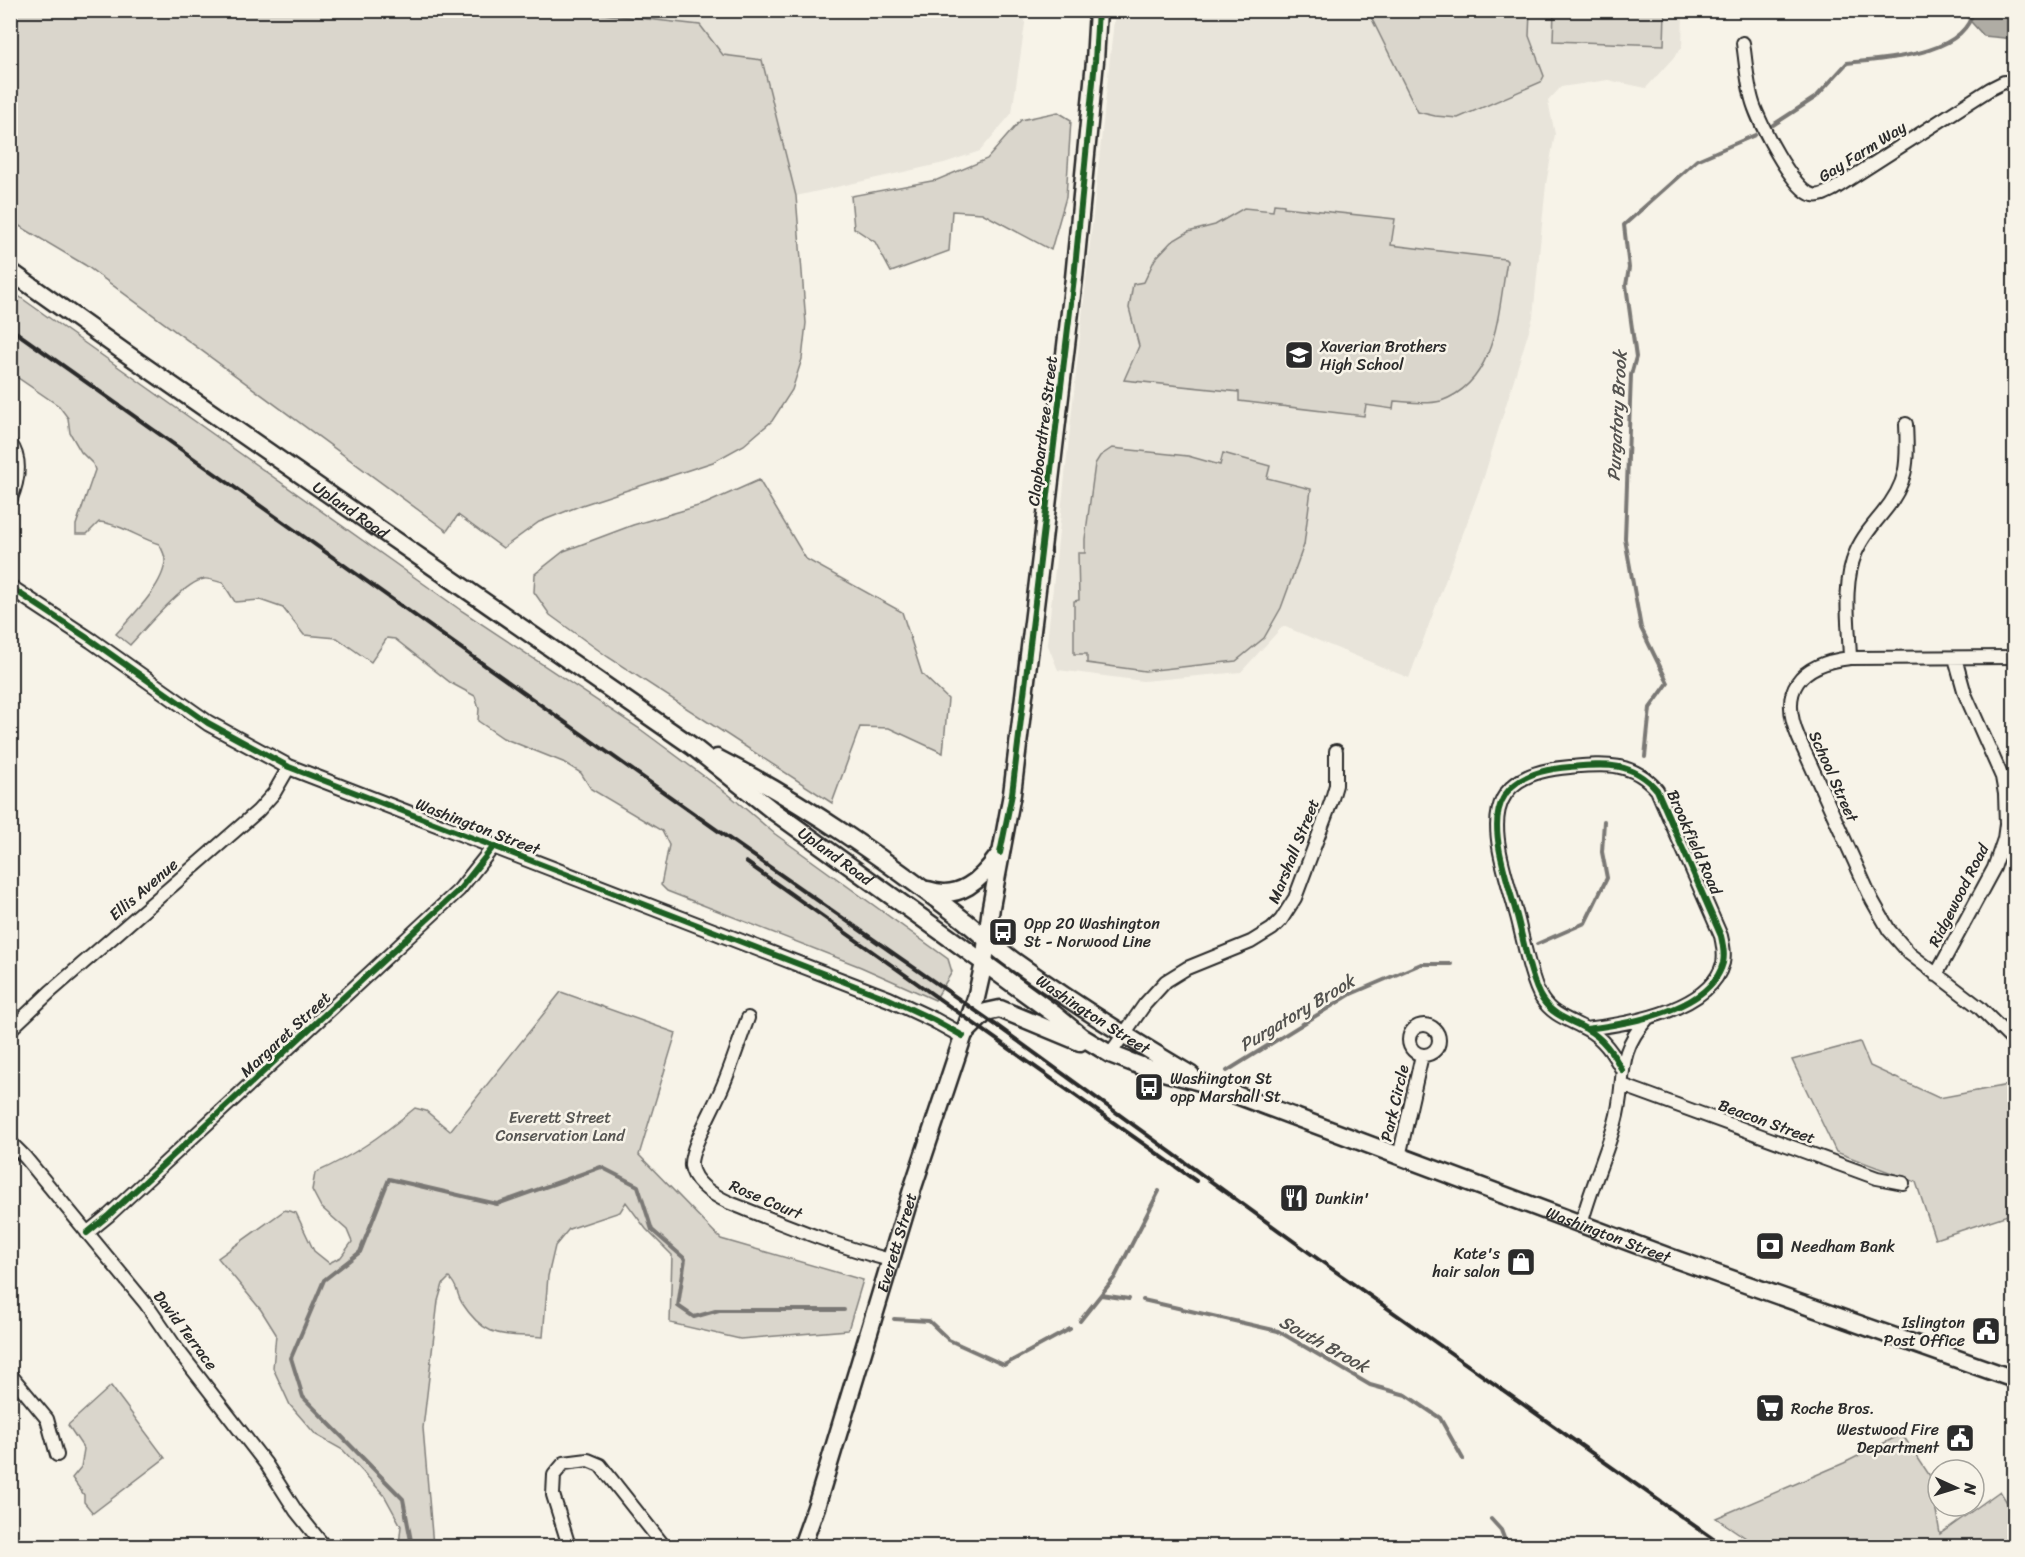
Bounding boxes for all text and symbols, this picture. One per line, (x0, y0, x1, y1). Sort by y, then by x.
street label: Gay Farm Way (1812, 112, 1913, 190)
place label: Xaverian Brothers High School (1319, 332, 1447, 379)
school or university icon: Xaverian Brothers High School (1283, 339, 1315, 371)
water label: Purgatory Brook (1598, 348, 1637, 482)
street label: Clapboardtree Street (1019, 354, 1066, 508)
street label: Upland Road (306, 473, 396, 547)
street label: School Street (1800, 726, 1867, 827)
street label: Brookfield Road (1658, 785, 1731, 901)
street label: Washington Street (411, 789, 545, 864)
street label: Marshall Street (1259, 794, 1328, 908)
street label: Upland Road (791, 819, 881, 894)
street label: Ridgewood Road (1920, 837, 1998, 952)
street label: Ellis Avenue (102, 851, 185, 928)
place label: Opp 20 Washington St - Norwood Line (1024, 909, 1160, 956)
bus stop icon: Opp 20 Washington St - Norwood Line (987, 916, 1019, 948)
water label: Purgatory Brook (1233, 964, 1363, 1060)
street label: Washington Street (1030, 967, 1156, 1063)
street label: Margaret Street (233, 984, 338, 1085)
street label: Park Circle (1372, 1061, 1417, 1144)
place label: Washington St opp Marshall St (1170, 1064, 1281, 1111)
bus stop icon: Washington St opp Marshall St (1133, 1071, 1165, 1103)
street label: Beacon Street (1714, 1090, 1819, 1152)
park label: Everett Street Conservation Land (495, 1103, 626, 1150)
street label: Rose Court (725, 1171, 807, 1228)
restaurant icon: Dunkin' (1278, 1182, 1310, 1214)
place label: Dunkin' (1315, 1184, 1369, 1213)
street label: Everett Street (868, 1189, 925, 1296)
street label: Washington Street (1542, 1198, 1676, 1272)
bank icon: Needham Bank (1754, 1230, 1786, 1262)
place label: Needham Bank (1791, 1232, 1896, 1261)
place label: Kate's hair salon (1432, 1239, 1501, 1286)
shop icon: Kate's hair salon (1505, 1246, 1537, 1278)
street label: David Terrace (146, 1284, 226, 1377)
water label: South Brook (1273, 1306, 1377, 1383)
place label: Islington Post Office (1883, 1308, 1965, 1355)
public building icon: Islington Post Office (1970, 1315, 2002, 1347)
supermarket icon: Roche Bros. (1754, 1392, 1786, 1424)
place label: Roche Bros. (1791, 1394, 1875, 1423)
place label: Westwood Fire Department (1836, 1415, 1940, 1462)
public building icon: Westwood Fire Department (1944, 1422, 1976, 1454)
north arrow (1926, 1458, 1986, 1518)
text: N (1956, 1481, 1985, 1496)

